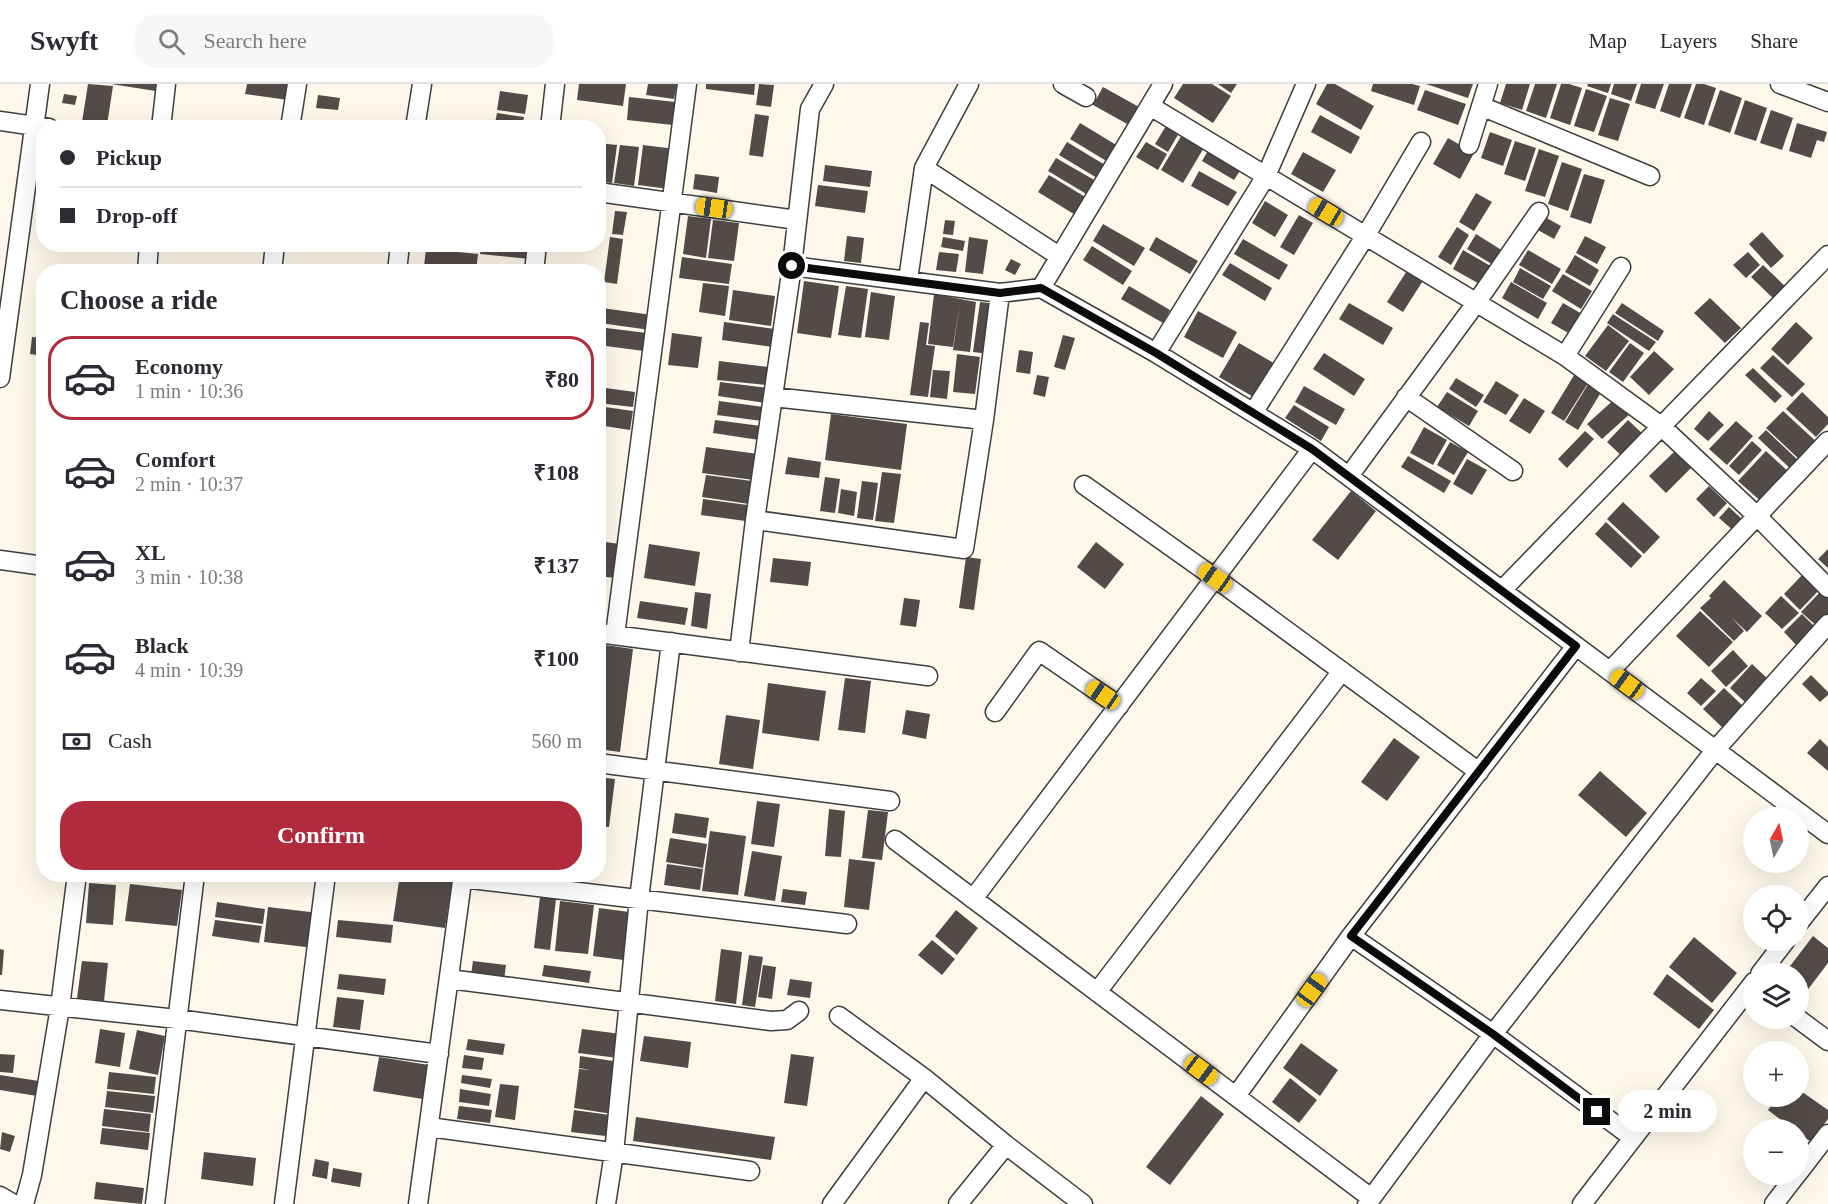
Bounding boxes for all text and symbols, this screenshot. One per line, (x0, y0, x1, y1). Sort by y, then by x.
search box (134, 14, 554, 68)
text: Swyft (30, 25, 98, 56)
icon: search (155, 25, 188, 58)
text: Search here (203, 28, 307, 53)
text: Map (1589, 29, 1627, 53)
text: Layers (1660, 29, 1717, 53)
text: Share (1750, 29, 1798, 53)
text: Pickup (96, 145, 162, 170)
car (1306, 195, 1346, 229)
car (695, 197, 733, 219)
text: Drop-off (96, 203, 177, 228)
route start (778, 252, 805, 279)
text: Choose a ride (60, 285, 218, 315)
icon: car (63, 351, 117, 405)
text: Economy (135, 354, 223, 379)
text: ₹80 (544, 367, 579, 392)
text: 1 min · 10:36 (135, 380, 243, 402)
icon: car (63, 444, 117, 498)
text: Comfort (135, 447, 216, 472)
text: ₹108 (533, 460, 579, 485)
text: 2 min · 10:37 (135, 473, 243, 495)
icon: car (63, 537, 117, 591)
text: XL (135, 540, 166, 565)
text: ₹137 (533, 553, 579, 578)
car (1195, 560, 1235, 596)
text: 3 min · 10:38 (135, 566, 243, 588)
icon: car (63, 630, 117, 684)
text: Black (135, 633, 189, 658)
text: ₹100 (533, 646, 579, 671)
text: 4 min · 10:39 (135, 659, 243, 681)
car (1607, 666, 1647, 702)
car (1083, 677, 1123, 713)
icon: cash (60, 725, 93, 758)
text: Cash (108, 728, 152, 753)
text: 560 m (531, 730, 582, 752)
button: Confirm (60, 801, 582, 870)
north arrow (1743, 807, 1809, 873)
map controls (1743, 807, 1809, 1185)
button: locate (1743, 885, 1809, 951)
button: layers (1743, 963, 1809, 1029)
car (1294, 970, 1330, 1010)
button: + (1743, 1041, 1809, 1107)
car (1181, 1052, 1221, 1088)
callout: 2 min (1618, 1091, 1717, 1133)
route end (1583, 1098, 1610, 1125)
text: 2 min (1643, 1100, 1692, 1122)
button: − (1743, 1119, 1809, 1185)

